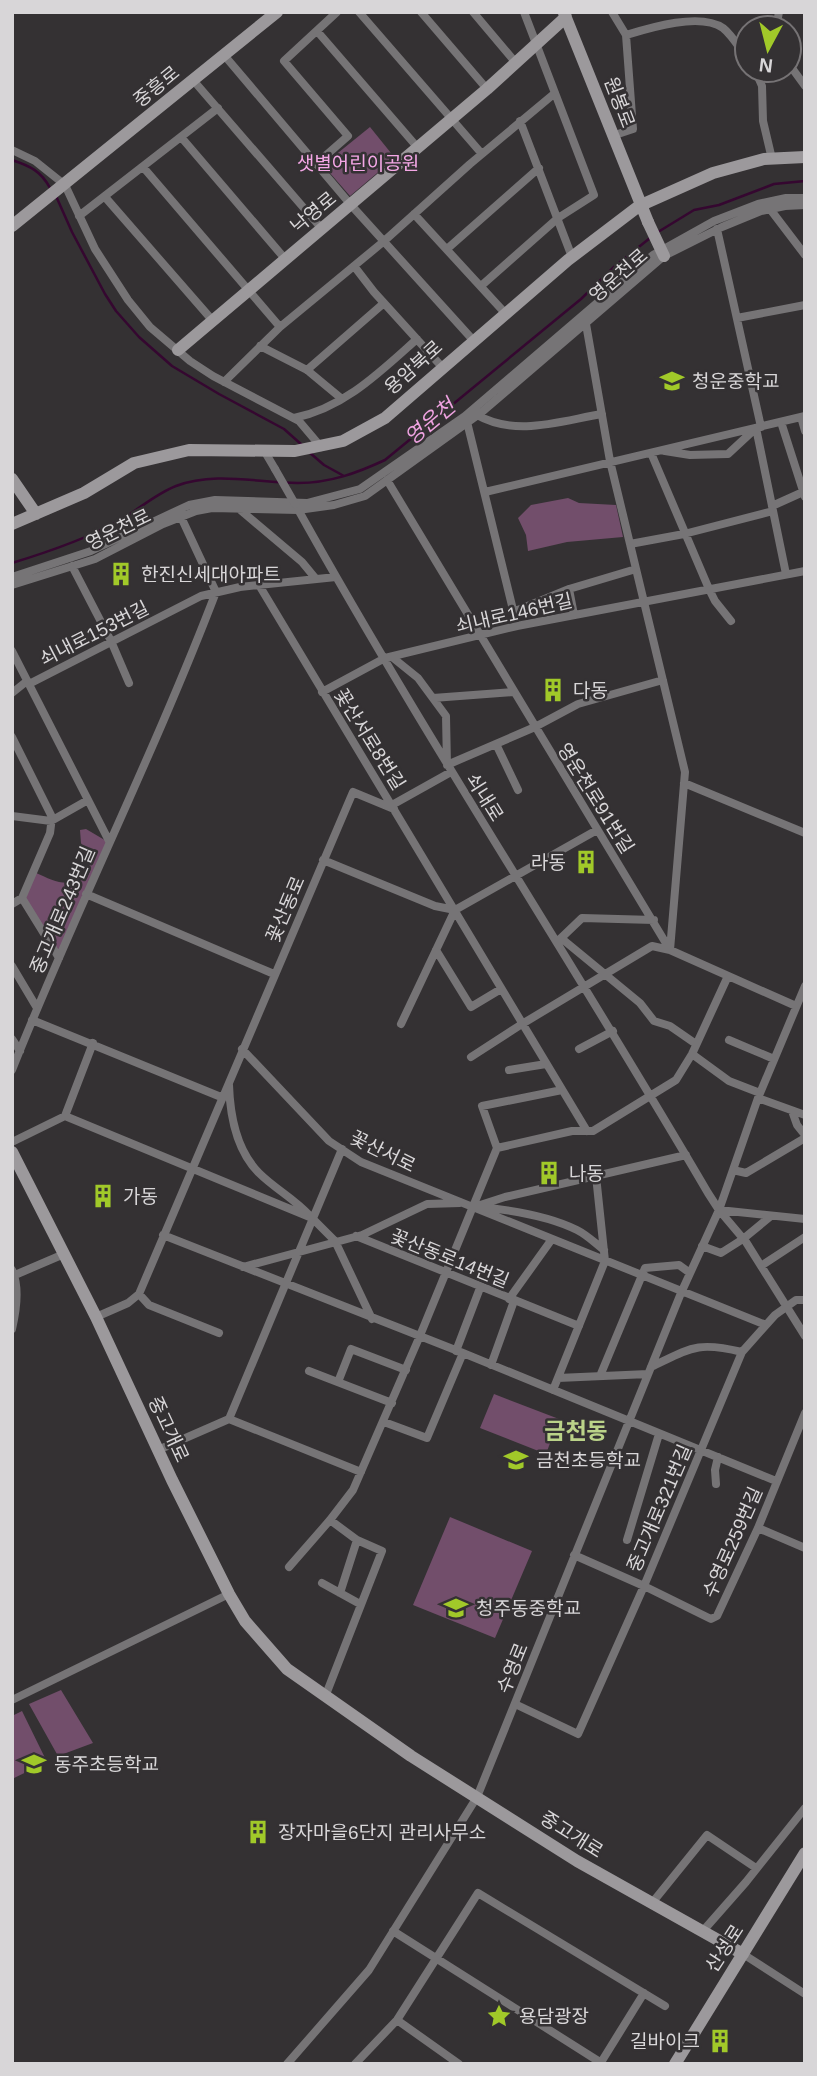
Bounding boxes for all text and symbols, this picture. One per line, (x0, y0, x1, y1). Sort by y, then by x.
north arrow (733, 14, 803, 84)
text: N (758, 54, 774, 77)
street label: 중흥로 (129, 62, 183, 111)
street label: 원봉로 (600, 74, 639, 130)
park label: 샛별어린이공원 (297, 153, 419, 174)
street label: 낙영로 (286, 187, 340, 237)
street label: 영운천로 (585, 245, 652, 306)
street label: 용암북로 (380, 336, 446, 399)
school or university icon: 청운중학교 (658, 367, 686, 395)
place label: 청운중학교 (692, 371, 779, 392)
water label: 영운천 (400, 392, 461, 449)
street label: 영운천로 (82, 505, 154, 554)
building icon: 한진신세대아파트 (107, 560, 135, 588)
place label: 한진신세대아파트 (141, 564, 281, 585)
street label: 쇠내로146번길 (454, 590, 575, 637)
street label: 쇠내로153번길 (36, 597, 152, 670)
building icon: 다동 (539, 676, 567, 704)
place label: 다동 (573, 680, 608, 701)
street label: 꽃산서로8번길 (330, 685, 409, 794)
street label: 영운천로91번길 (553, 739, 638, 857)
street label: 쇠내로 (462, 769, 507, 825)
street label: 중고개로243번길 (26, 843, 99, 977)
building icon: 라동 (572, 848, 600, 876)
place label: 라동 (531, 852, 566, 873)
street label: 꽃산동로 (262, 873, 309, 945)
street label: 꽃산서로 (347, 1127, 419, 1176)
building icon: 나동 (535, 1159, 563, 1187)
place label: 나동 (569, 1163, 604, 1184)
building icon: 가동 (89, 1182, 117, 1210)
place label: 가동 (123, 1186, 158, 1207)
street label: 꽃산동로14번길 (387, 1225, 512, 1292)
street label: 중고개로 (144, 1393, 193, 1465)
district label: 금천동 (544, 1418, 608, 1444)
street label: 중고개로321번길 (623, 1441, 696, 1575)
school or university icon: 금천초등학교 (502, 1446, 530, 1474)
place label: 금천초등학교 (536, 1450, 641, 1471)
street label: 수영로259번길 (699, 1484, 766, 1601)
school or university icon: 청주동중학교 (442, 1594, 470, 1622)
place label: 청주동중학교 (476, 1598, 581, 1619)
street label: 수영로 (493, 1640, 532, 1696)
school or university icon: 동주초등학교 (20, 1750, 48, 1778)
place label: 동주초등학교 (54, 1754, 159, 1775)
street label: 중고개로 (537, 1807, 607, 1862)
building icon: 장자마을6단지 관리사무소 (244, 1818, 272, 1846)
place label: 장자마을6단지 관리사무소 (278, 1822, 486, 1843)
street label: 산성로 (701, 1921, 748, 1976)
place icon: 용담광장 (485, 2002, 513, 2030)
place label: 용담광장 (519, 2006, 589, 2027)
building icon: 길바이크 (706, 2027, 734, 2055)
place label: 길바이크 (630, 2031, 700, 2052)

